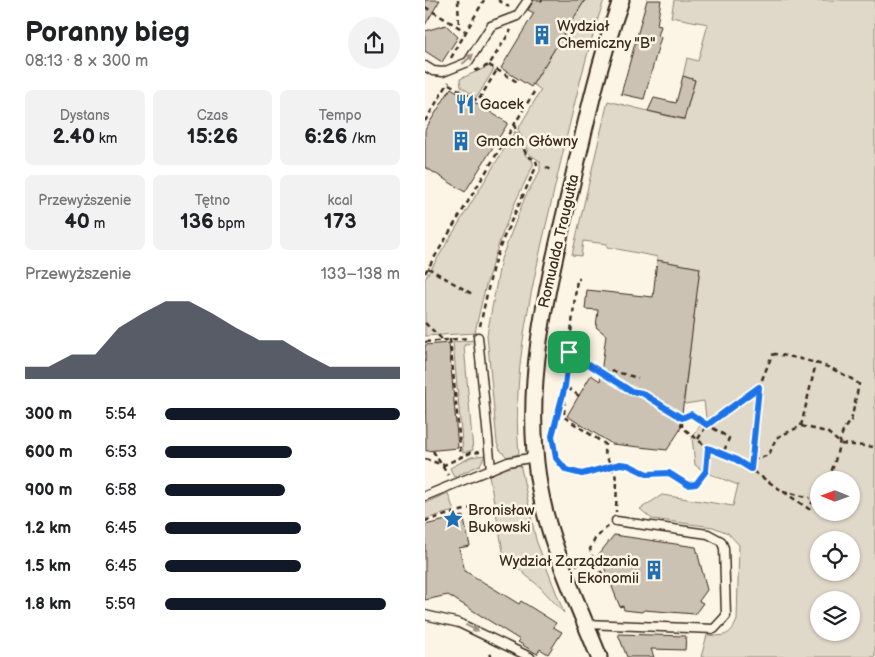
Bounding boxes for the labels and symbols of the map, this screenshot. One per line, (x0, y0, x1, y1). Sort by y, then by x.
place label: Wydział Chemiczny "B" (557, 17, 656, 53)
building icon: Wydział Chemiczny "B" (531, 24, 553, 46)
one-way arrow (462, 54, 475, 65)
restaurant icon: Gacek (454, 93, 476, 115)
place label: Gacek (480, 95, 525, 114)
building icon: Gmach Główny (450, 130, 472, 152)
place label: Gmach Główny (476, 132, 578, 151)
street label: Romualda Traugutta (534, 172, 584, 310)
pin (548, 331, 590, 373)
north arrow (810, 471, 860, 521)
place label: Bronisław Bukowski (468, 501, 534, 537)
place icon: Bronisław Bukowski (442, 508, 464, 530)
place label: Wydział Zarządzania i Ekonomii (499, 552, 639, 588)
building icon: Wydział Zarządzania i Ekonomii (643, 559, 665, 581)
one-way arrow (465, 625, 479, 633)

